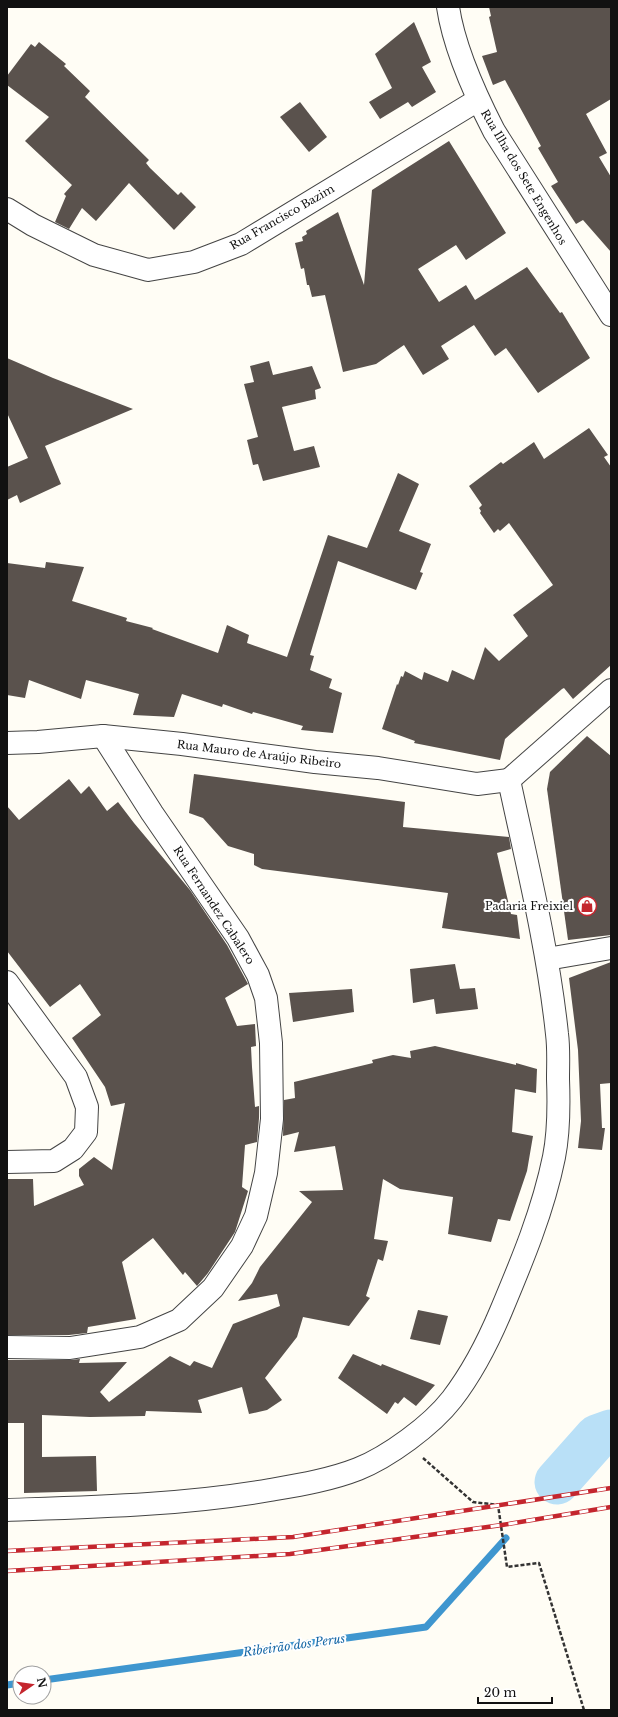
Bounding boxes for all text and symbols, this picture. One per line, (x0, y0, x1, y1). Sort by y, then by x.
street label: Rua Ilha dos Sete Engenhos (478, 107, 570, 247)
street label: Rua Francisco Bazim (227, 181, 337, 253)
street label: Rua Mauro de Araújo Ribeiro (176, 737, 342, 771)
street label: Rua Fernandez Cabalero (170, 843, 258, 967)
shop icon: Padaria Freixiel (576, 895, 598, 917)
place label: Padaria Freixiel (485, 899, 573, 913)
water label: Ribeirão dos Perus (241, 1630, 346, 1660)
north arrow (12, 1665, 52, 1705)
text: N (34, 1676, 50, 1690)
scale bar (478, 1679, 552, 1705)
text: 20 m (484, 1685, 516, 1700)

